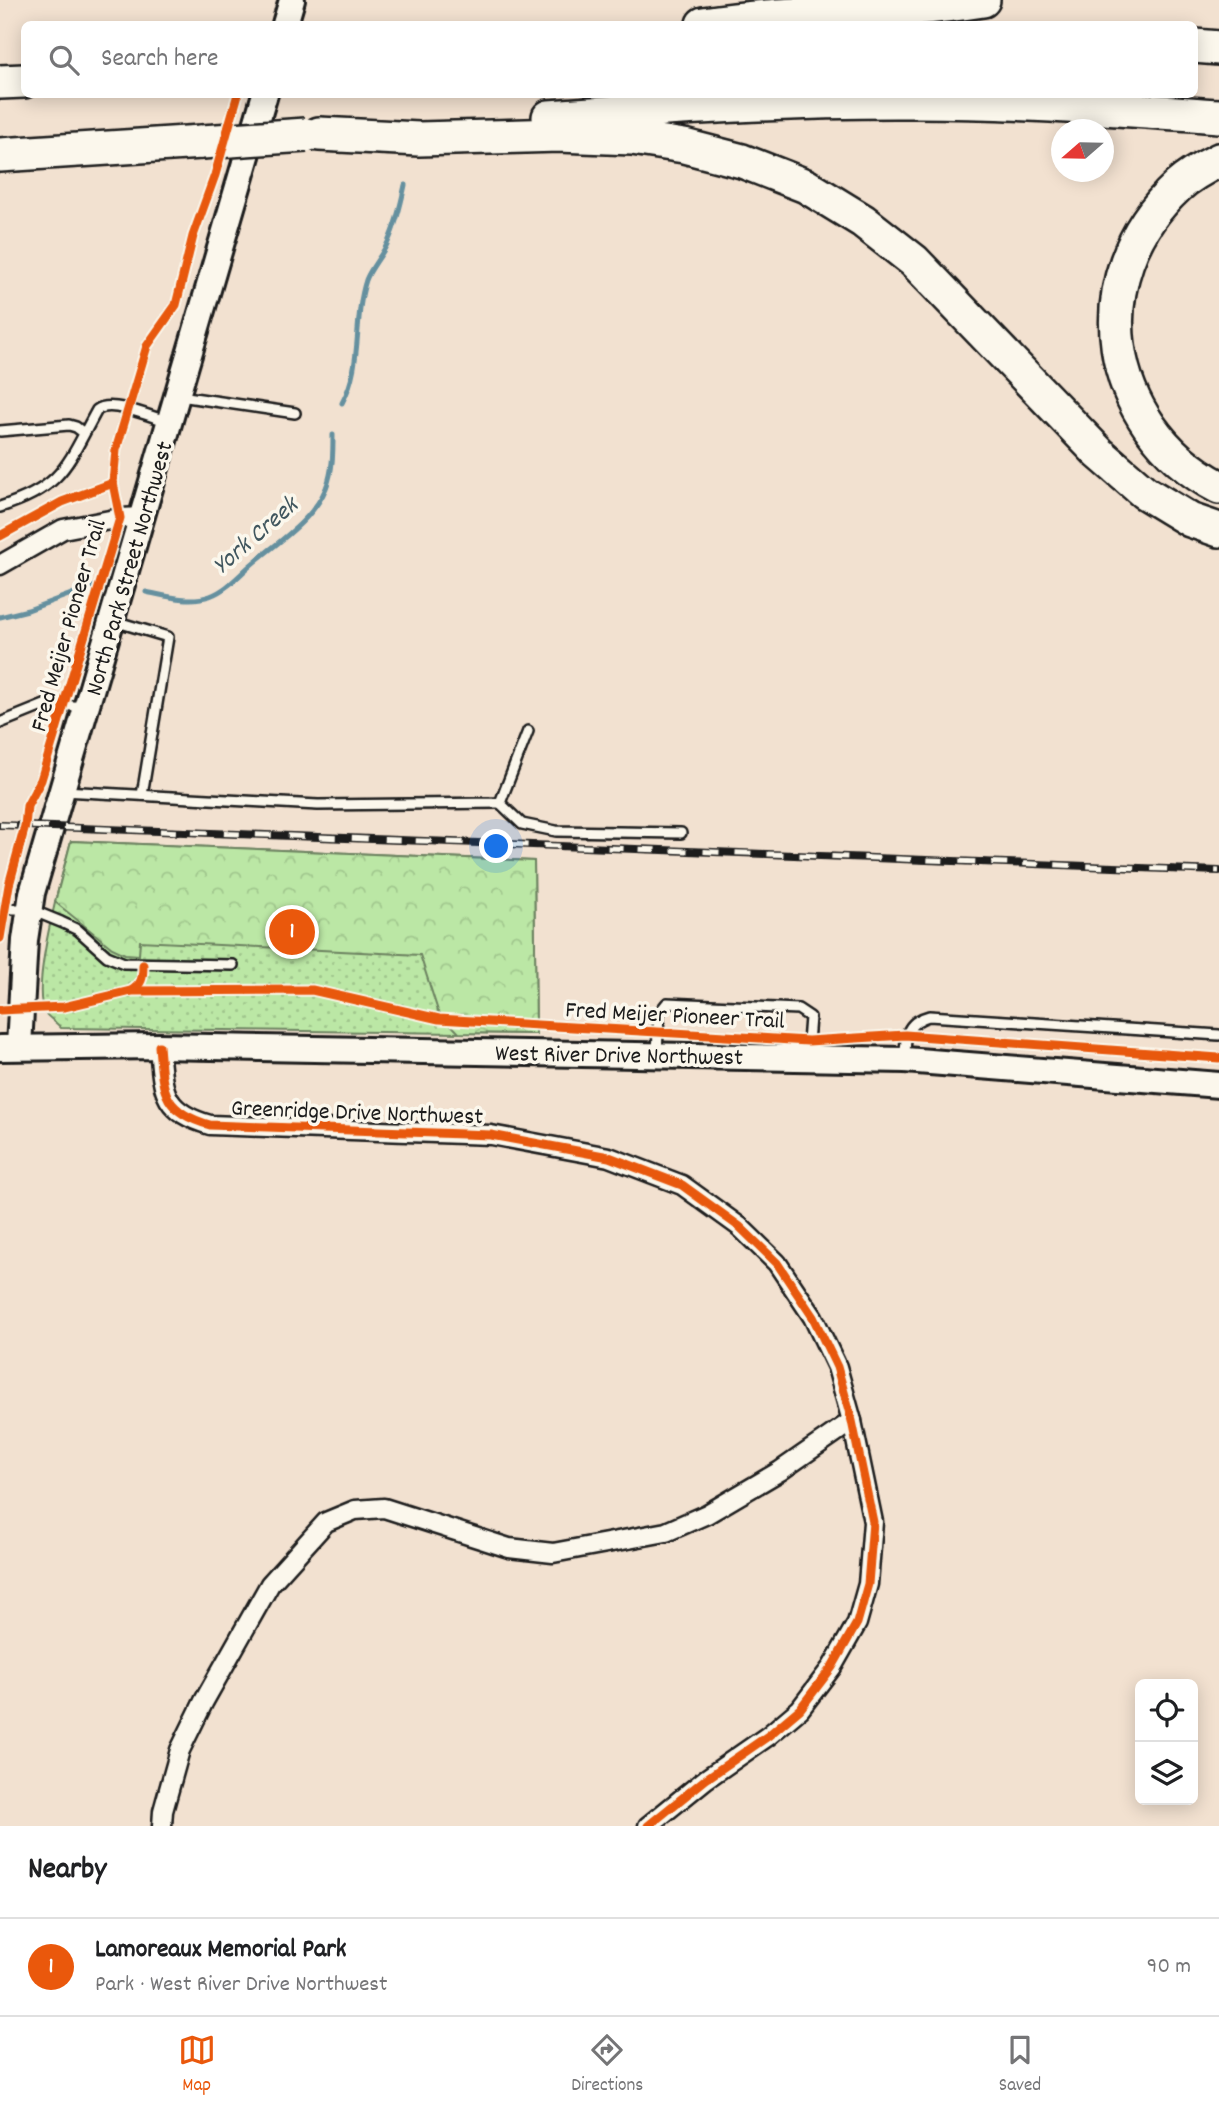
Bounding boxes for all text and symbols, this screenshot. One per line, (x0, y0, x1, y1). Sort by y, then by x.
search box (21, 21, 1198, 98)
icon: search (45, 41, 83, 79)
text: Search here (101, 41, 219, 78)
north arrow (1051, 119, 1114, 182)
street label: North Park Street Northwest (78, 437, 184, 700)
water label: York Creek (205, 487, 309, 585)
street label: Fred Meijer Pioneer Trail (23, 515, 117, 736)
your location (479, 829, 513, 863)
pin: 1 (269, 906, 315, 958)
street label: Fred Meijer Pioneer Trail (564, 994, 786, 1040)
street label: West River Drive Northwest (495, 1038, 743, 1076)
street label: Greenridge Drive Northwest (230, 1093, 484, 1135)
map controls (1135, 1679, 1198, 1805)
button: locate (1135, 1679, 1198, 1742)
button: layers (1135, 1742, 1198, 1805)
text: Nearby (28, 1850, 106, 1893)
text: Lamoreaux Memorial Park (95, 1932, 347, 1969)
text: 1 (48, 1951, 54, 1984)
text: 90 m (1147, 1951, 1191, 1984)
text: Park · West River Drive Northwest (95, 1969, 388, 2002)
tab: Map (178, 2031, 216, 2100)
tab: Directions (571, 2031, 643, 2100)
tab: Saved (999, 2031, 1041, 2100)

